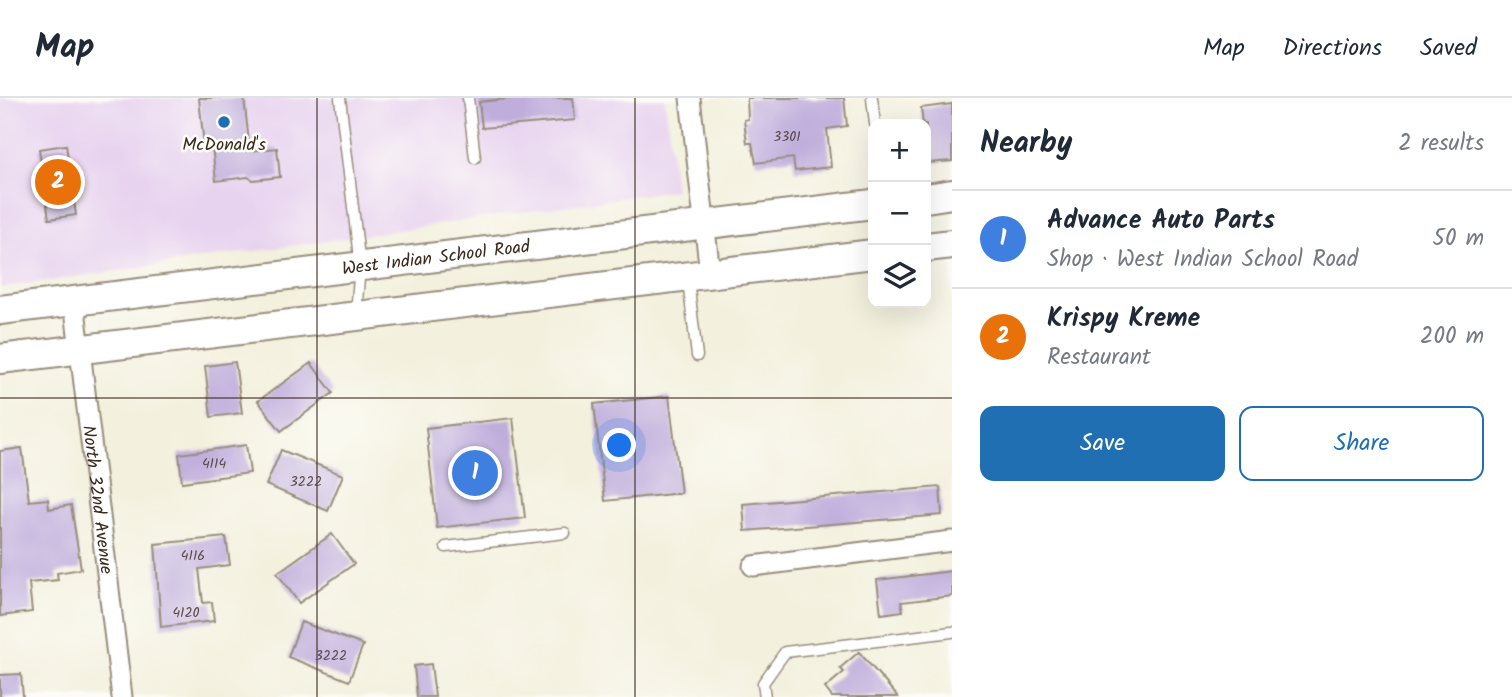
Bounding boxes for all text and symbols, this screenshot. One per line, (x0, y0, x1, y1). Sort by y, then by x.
text: Map (35, 22, 95, 75)
text: Map (1203, 29, 1245, 68)
text: Directions (1283, 29, 1382, 68)
text: Saved (1420, 29, 1477, 68)
marker: McDonald's (216, 114, 232, 130)
map controls (868, 119, 931, 308)
button: + (868, 119, 931, 182)
text: Nearby (980, 120, 1072, 168)
house number: 3301 (773, 126, 801, 148)
text: 2 results (1398, 126, 1484, 162)
place label: McDonald's (182, 131, 266, 160)
pin: 2 (35, 156, 81, 208)
button: − (868, 182, 931, 245)
text: Advance Auto Parts (1047, 200, 1275, 242)
text: 1 (1000, 221, 1006, 257)
text: 50 m (1433, 221, 1484, 257)
street label: West Indian School Road (340, 233, 533, 284)
text: Shop · West Indian School Road (1047, 242, 1358, 278)
button: layers (868, 245, 931, 308)
text: Krispy Kreme (1047, 298, 1200, 340)
text: 2 (996, 319, 1010, 355)
text: 200 m (1420, 319, 1484, 355)
text: Restaurant (1047, 340, 1151, 376)
button: Save (980, 406, 1225, 481)
button: Share (1239, 406, 1484, 481)
street label: North 32nd Avenue (73, 424, 120, 576)
your location (602, 428, 636, 462)
pin: 1 (452, 447, 498, 499)
house number: 4114 (202, 453, 226, 475)
house number: 3222 (290, 471, 322, 493)
house number: 4116 (181, 545, 205, 567)
house number: 4120 (172, 602, 200, 624)
house number: 3222 (315, 645, 347, 667)

